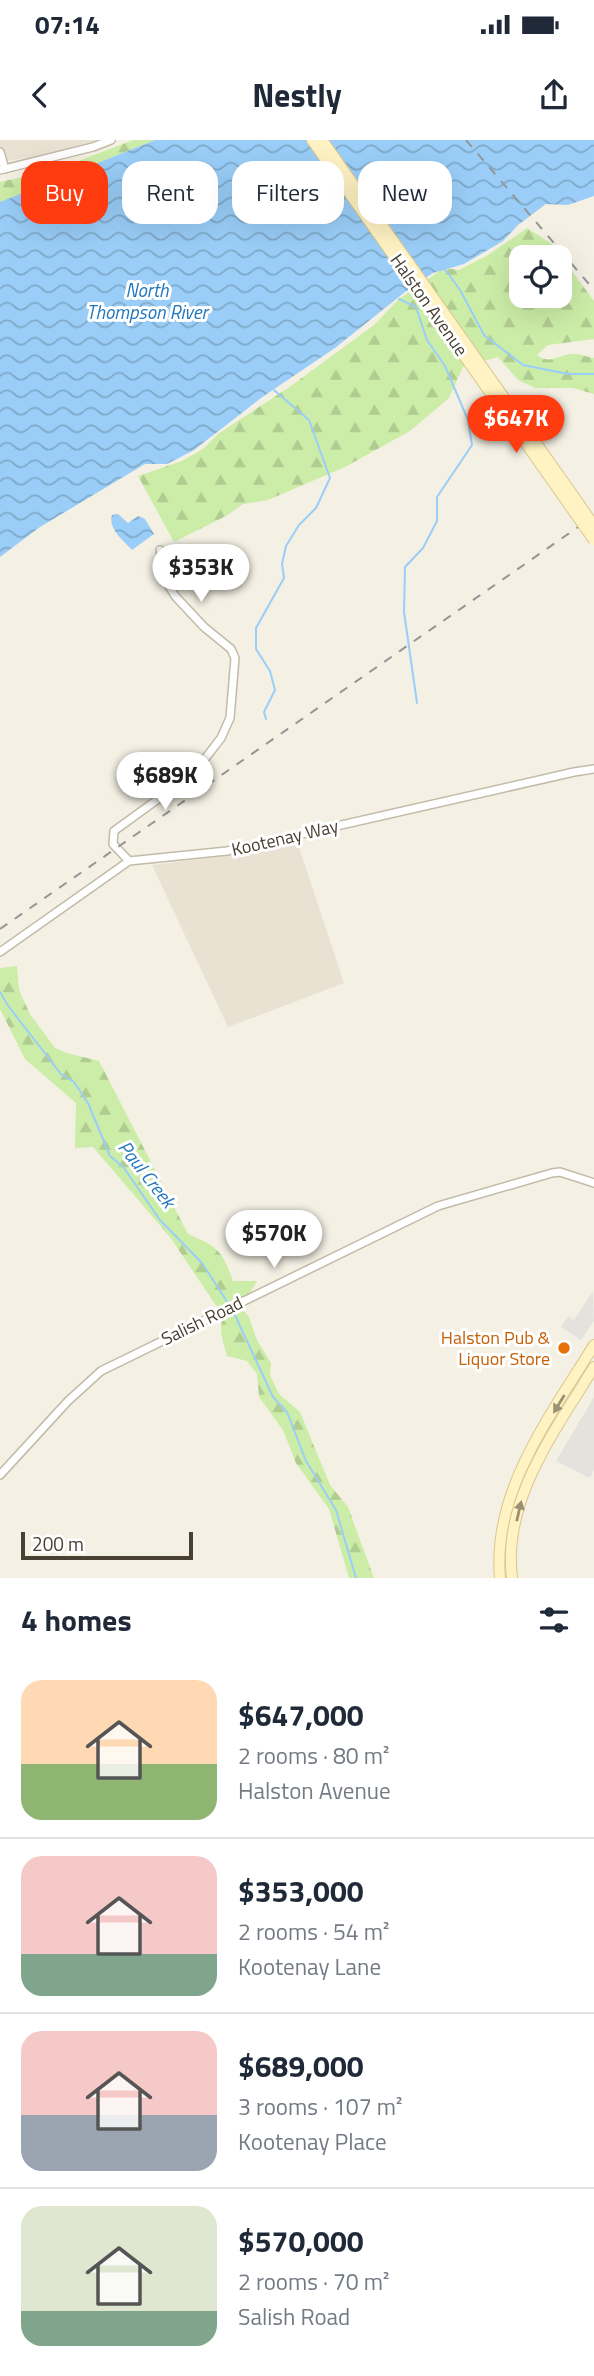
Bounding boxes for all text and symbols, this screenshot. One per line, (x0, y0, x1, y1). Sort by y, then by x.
text: 07:14 (35, 5, 100, 44)
text: Nestly (252, 71, 342, 119)
icon: back (21, 76, 59, 114)
icon: share (535, 76, 573, 114)
chip: Buy (21, 161, 108, 224)
chip: Rent (122, 161, 218, 224)
chip: Filters (232, 161, 344, 224)
chip: New (358, 161, 452, 224)
map controls (509, 245, 572, 308)
button: locate (509, 245, 572, 308)
street label: Halston Avenue (384, 248, 475, 361)
water label: North Thompson River (87, 275, 209, 326)
pin: $647K (467, 396, 565, 455)
text: $647K (483, 400, 549, 435)
pin: $353K (152, 545, 250, 604)
text: $353K (168, 549, 234, 584)
pin: $689K (116, 752, 214, 812)
text: $689K (132, 757, 198, 792)
street label: Kootenay Way (229, 812, 341, 863)
water label: Paul Creek (112, 1134, 185, 1216)
pin: $570K (225, 1210, 323, 1270)
text: $570K (241, 1215, 307, 1250)
street label: Salish Road (156, 1289, 247, 1352)
place label: Halston Pub & Liquor Store (441, 1324, 551, 1372)
marker: Halston Pub & Liquor Store (556, 1340, 572, 1356)
one-way arrow (552, 1394, 565, 1413)
one-way arrow (514, 1499, 525, 1521)
scale bar (21, 1529, 192, 1561)
text: 200 m (32, 1529, 84, 1558)
text: 4 homes (21, 1597, 132, 1643)
icon: filters (535, 1601, 573, 1639)
text: $647,000 (238, 1692, 364, 1738)
icon: home (77, 1708, 161, 1792)
text: 2 rooms · 80 m² (238, 1738, 389, 1773)
text: Halston Avenue (238, 1773, 391, 1808)
text: $353,000 (238, 1868, 364, 1914)
icon: home (77, 1884, 161, 1968)
text: 2 rooms · 54 m² (238, 1914, 389, 1949)
text: Kootenay Lane (238, 1949, 381, 1984)
text: $689,000 (238, 2043, 364, 2089)
icon: home (77, 2059, 161, 2143)
text: 3 rooms · 107 m² (238, 2089, 402, 2124)
text: Kootenay Place (238, 2124, 387, 2159)
text: $570,000 (238, 2218, 364, 2264)
icon: home (77, 2234, 161, 2318)
text: 2 rooms · 70 m² (238, 2264, 389, 2299)
text: Salish Road (238, 2299, 350, 2334)

